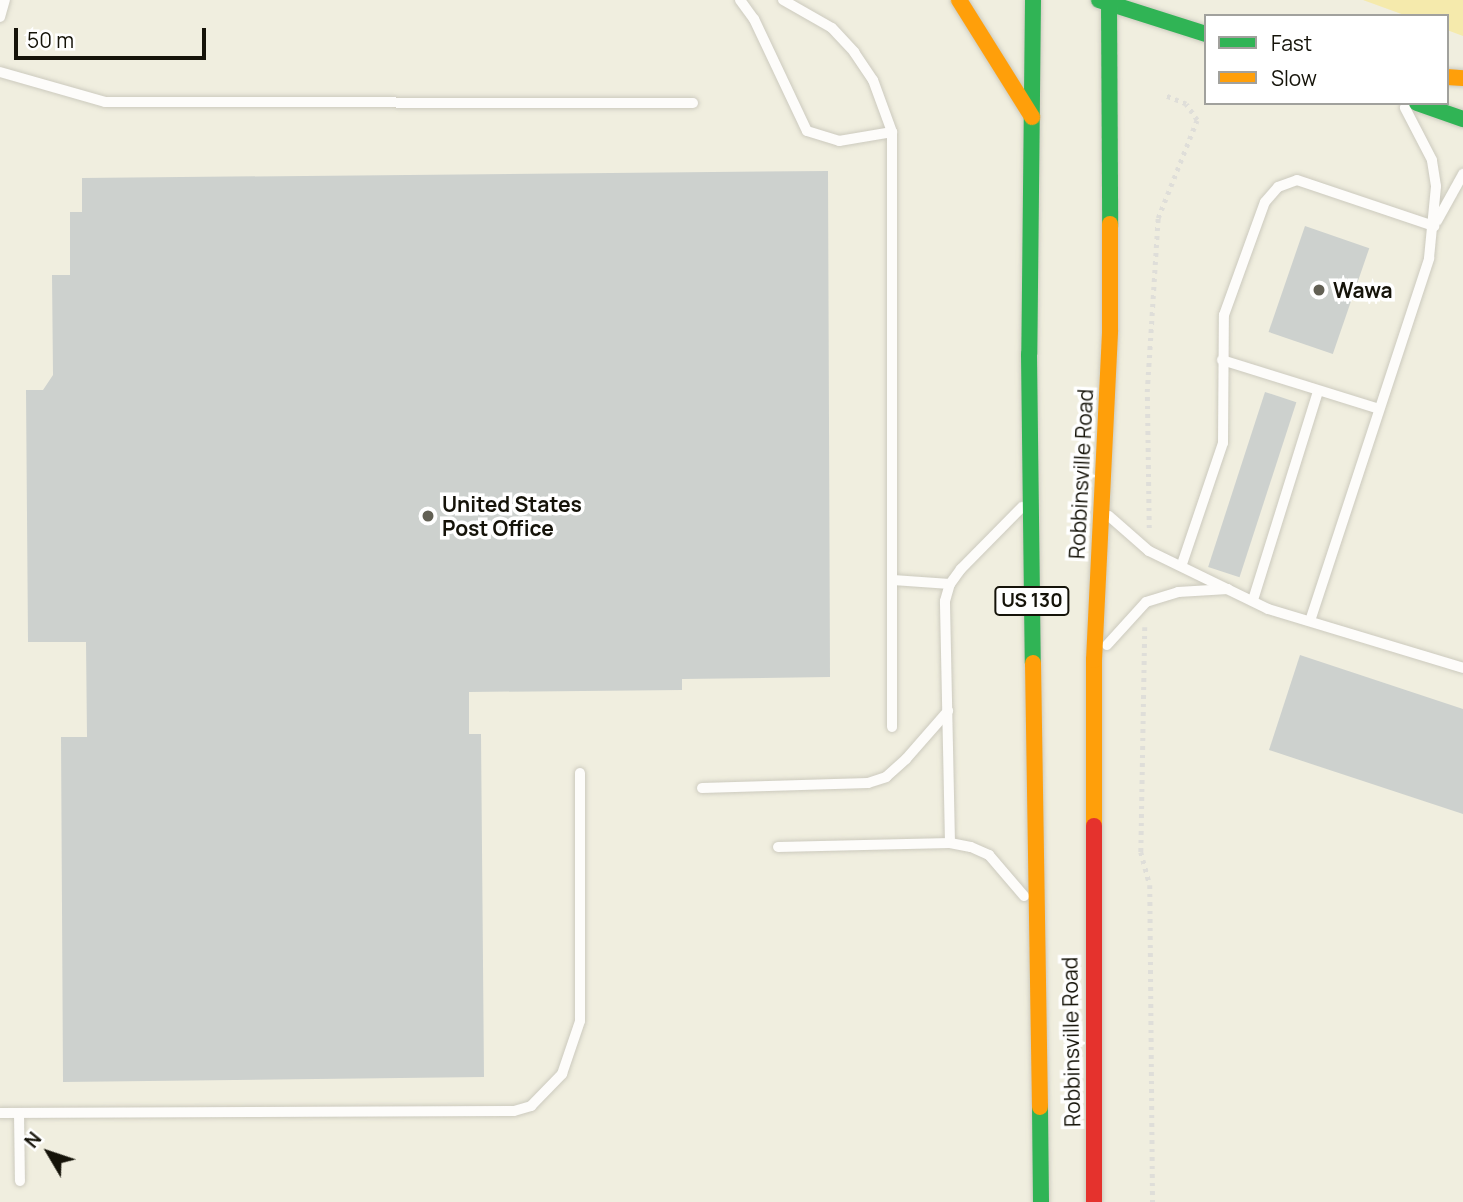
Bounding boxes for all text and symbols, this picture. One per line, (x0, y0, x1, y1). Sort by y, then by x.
scale bar (18, 14, 210, 58)
legend (1204, 14, 1449, 105)
text: 50 m (27, 26, 74, 54)
text: Fast (1271, 29, 1312, 57)
text: Slow (1271, 64, 1317, 92)
place label: Wawa (1333, 277, 1393, 303)
marker: Wawa (1311, 282, 1327, 298)
street label: Robbinsville Road (1064, 388, 1098, 560)
place label: United States Post Office (442, 491, 582, 541)
marker: United States Post Office (420, 508, 436, 524)
road number: US 130 (993, 586, 1070, 616)
street label: Robbinsville Road (1057, 957, 1085, 1127)
north arrow (14, 1118, 84, 1188)
text: N (18, 1126, 47, 1153)

